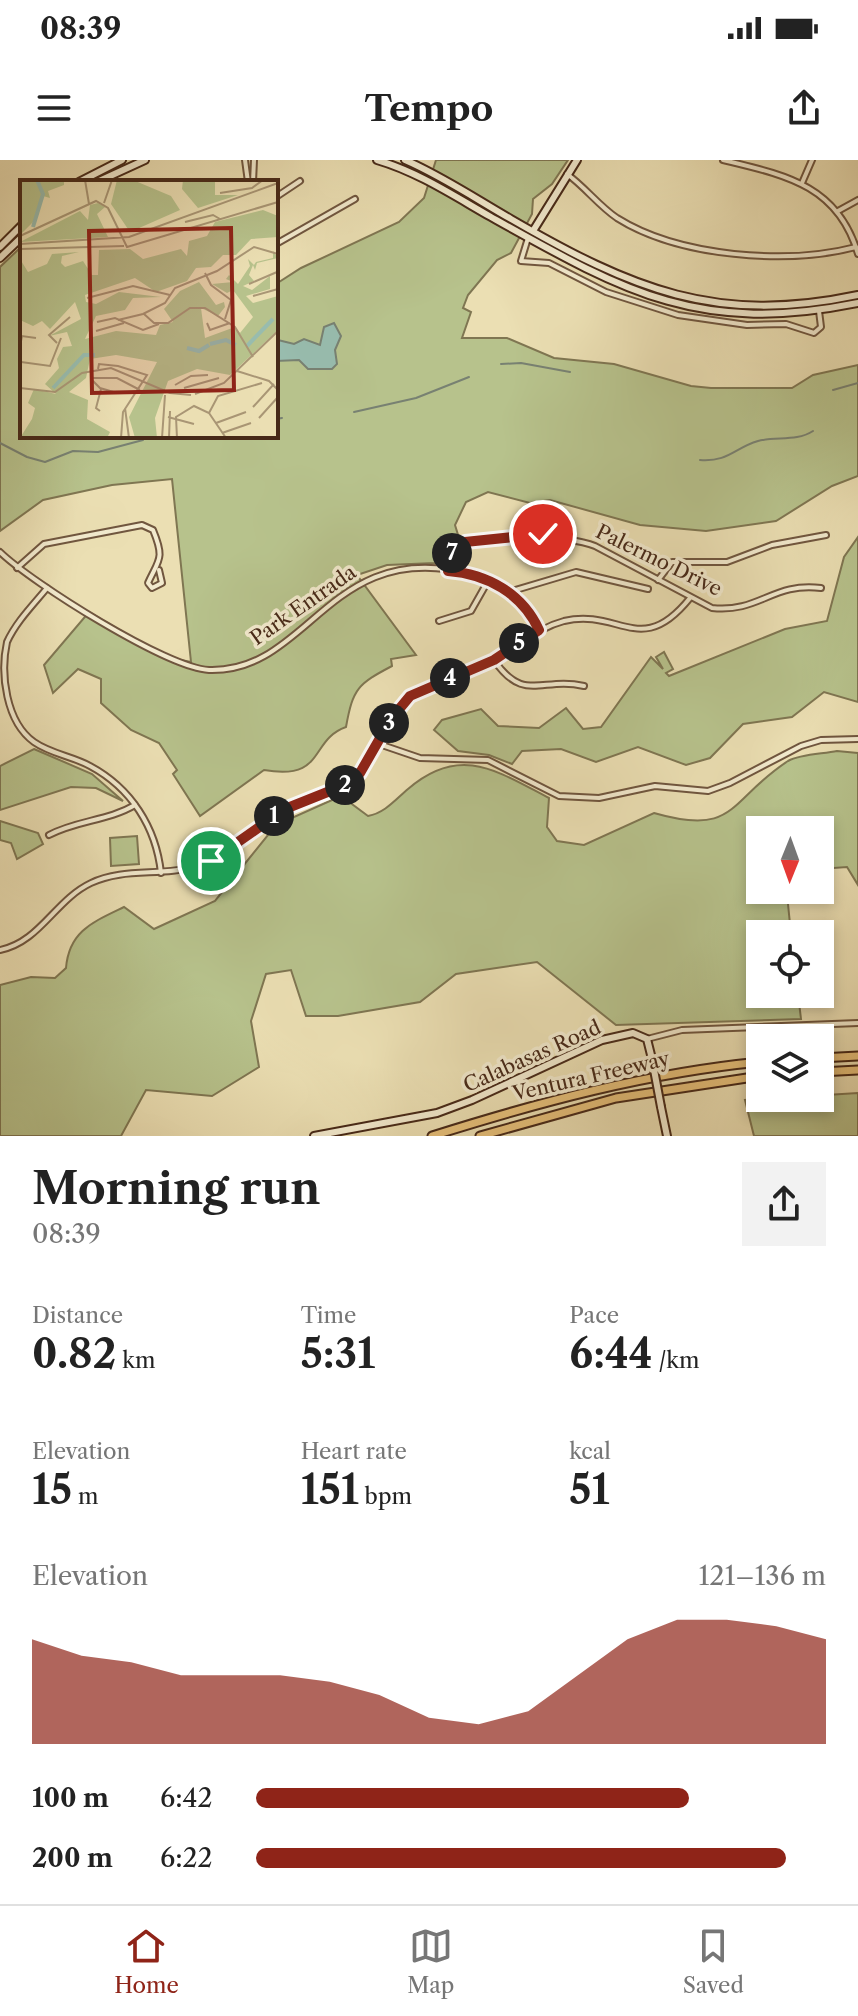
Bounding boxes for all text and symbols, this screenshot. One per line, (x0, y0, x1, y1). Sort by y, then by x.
text: 08:39 (40, 10, 121, 47)
icon: menu (32, 86, 76, 130)
text: Tempo (365, 86, 493, 130)
icon: share (782, 86, 826, 130)
inset map (20, 180, 278, 438)
pin (509, 500, 577, 568)
icon: check (521, 512, 565, 556)
street label: Palermo Drive (592, 519, 726, 601)
pin: 7 (432, 533, 472, 573)
text: 7 (446, 539, 458, 566)
street label: Park Entrada (246, 560, 361, 650)
pin: 5 (499, 623, 539, 663)
text: 5 (513, 629, 525, 656)
pin: 4 (430, 658, 470, 698)
text: 4 (443, 664, 457, 691)
pin: 3 (369, 703, 409, 743)
text: 3 (383, 709, 395, 736)
pin: 2 (325, 765, 365, 805)
text: 2 (339, 771, 352, 798)
pin: 1 (254, 796, 294, 836)
text: 1 (269, 802, 279, 829)
north arrow (746, 816, 834, 904)
map controls (746, 816, 834, 1112)
pin (177, 827, 245, 895)
icon: arrive (189, 839, 233, 883)
button: locate (746, 920, 834, 1008)
street label: Calabasas Road (460, 1015, 604, 1097)
button: layers (746, 1024, 834, 1112)
street label: Ventura Freeway (509, 1046, 673, 1106)
text: Morning run (32, 1161, 321, 1215)
button: share (742, 1162, 826, 1246)
text: 08:39 (32, 1218, 101, 1250)
text: Distance (32, 1302, 123, 1329)
text: Time (301, 1302, 356, 1329)
text: Pace (569, 1302, 619, 1329)
text: 0.82 (32, 1329, 116, 1378)
text: 5:31 (301, 1329, 375, 1378)
text: 6:44 (569, 1329, 653, 1378)
text: km (116, 1347, 155, 1374)
text: /km (653, 1347, 700, 1374)
text: Elevation (32, 1438, 130, 1465)
text: Heart rate (301, 1438, 407, 1465)
text: kcal (569, 1438, 611, 1465)
text: 15 (32, 1465, 72, 1514)
text: 151 (301, 1465, 359, 1514)
text: 51 (569, 1465, 609, 1514)
text: m (72, 1483, 98, 1510)
text: bpm (359, 1483, 412, 1510)
text: Elevation (32, 1560, 148, 1592)
text: 121–136 m (699, 1560, 826, 1592)
text: 100 m (32, 1782, 109, 1814)
text: 6:42 (160, 1782, 213, 1814)
text: 200 m (32, 1842, 113, 1874)
text: 6:22 (160, 1842, 212, 1874)
tab: Home (114, 1924, 179, 1999)
tab: Map (407, 1924, 454, 1999)
tab: Saved (683, 1924, 744, 1999)

